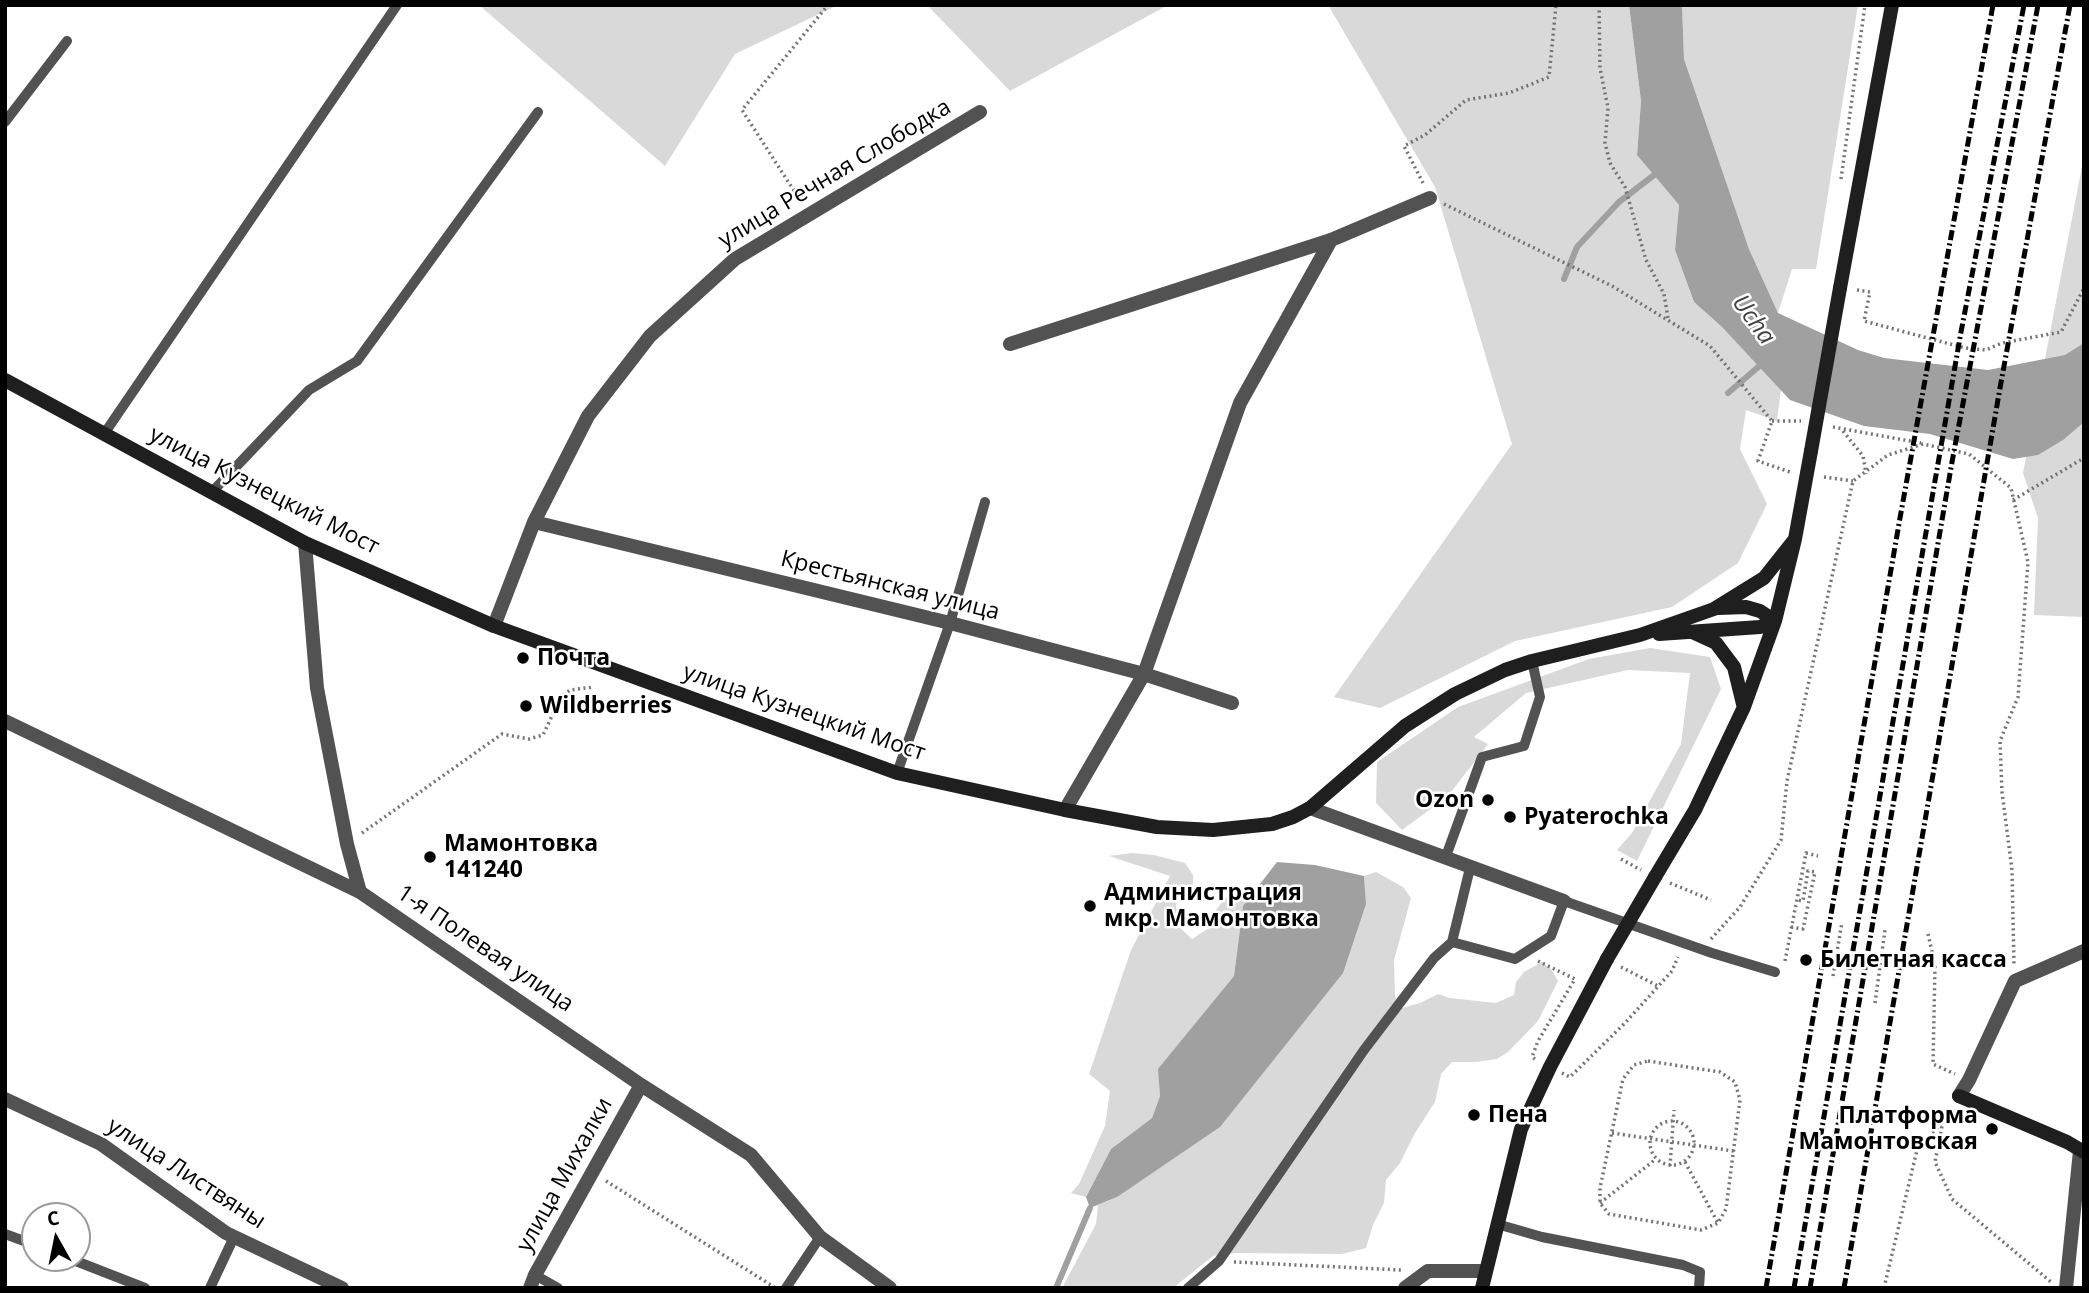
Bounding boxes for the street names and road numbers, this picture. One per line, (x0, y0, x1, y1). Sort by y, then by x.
street label: улица Речная Слободка (714, 94, 956, 254)
street label: улица Кузнецкий Мост (144, 421, 384, 561)
street label: Крестьянская улица (778, 545, 1002, 627)
street label: улица Кузнецкий Мост (679, 659, 929, 767)
street label: 1-я Полевая улица (391, 880, 579, 1018)
street label: улица Михалки (511, 1093, 619, 1257)
street label: улица Листвяны (102, 1113, 270, 1235)

